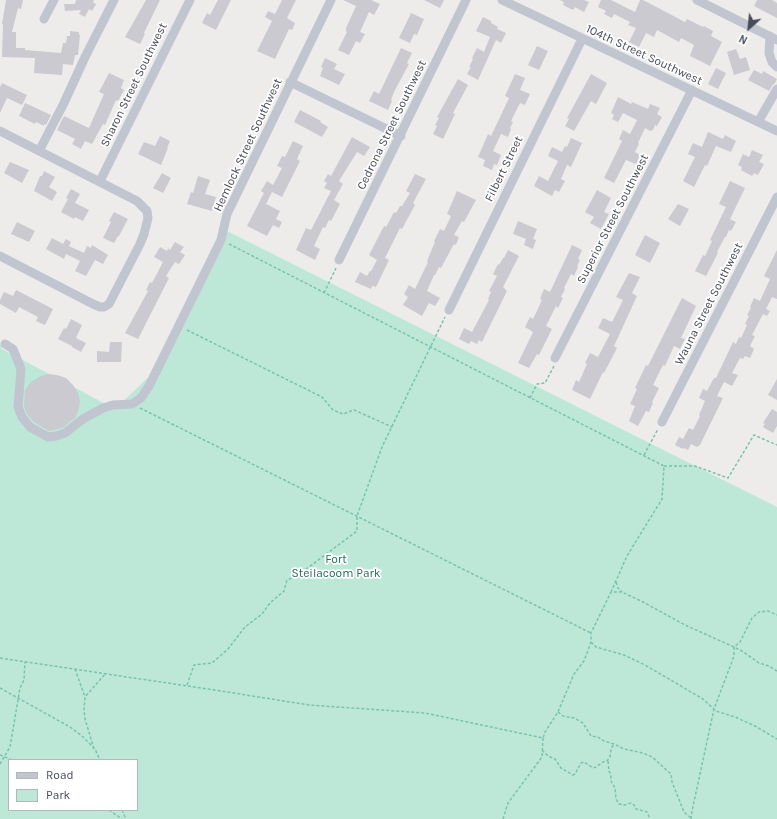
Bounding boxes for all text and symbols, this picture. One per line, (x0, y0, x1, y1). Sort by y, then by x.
north arrow (729, 8, 769, 48)
street label: Sharon Street Southwest (98, 21, 170, 149)
street label: 104th Street Southwest (584, 22, 704, 88)
text: N (737, 32, 750, 47)
street label: Cedrona Street Southwest (354, 58, 430, 192)
street label: Hemlock Street Southwest (211, 76, 285, 214)
street label: Filbert Street (482, 134, 526, 204)
street label: Superior Street Southwest (574, 152, 652, 286)
street label: Wauna Street Southwest (672, 240, 746, 368)
park label: Fort Steilacoom Park (291, 553, 381, 581)
legend (8, 759, 138, 811)
text: Road (46, 768, 74, 782)
text: Park (46, 788, 70, 802)

